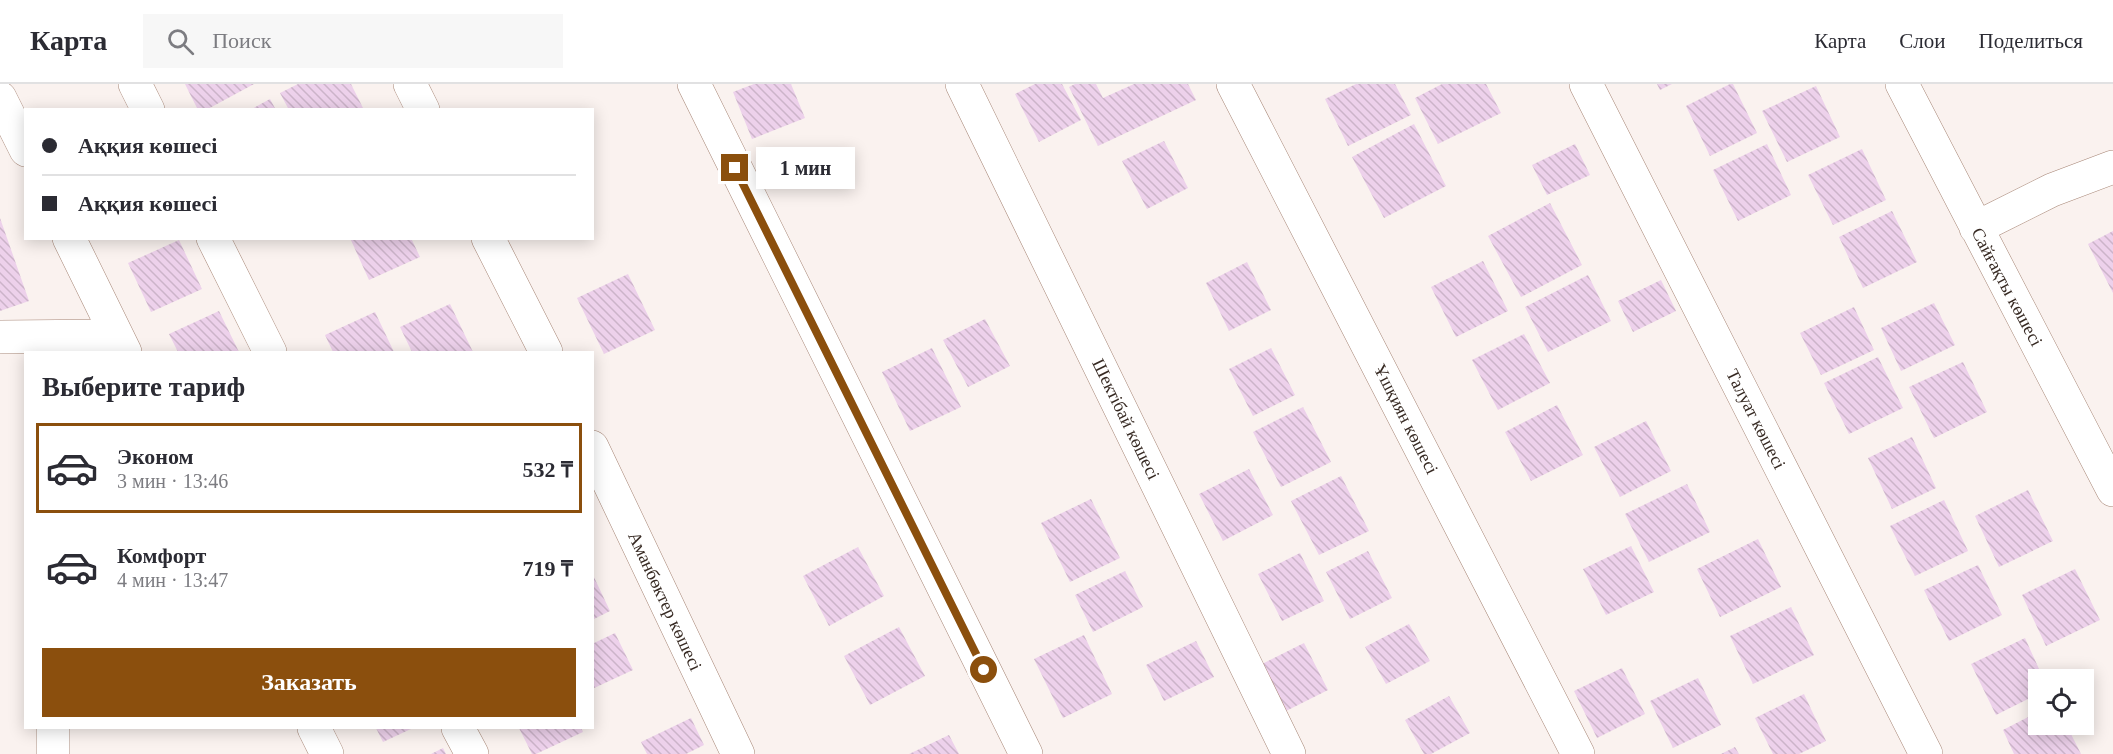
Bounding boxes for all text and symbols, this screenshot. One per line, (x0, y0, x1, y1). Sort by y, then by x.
search box (143, 14, 563, 68)
text: Карта (30, 25, 107, 56)
icon: search (164, 25, 197, 58)
text: Поиск (212, 28, 271, 53)
text: Карта (1814, 29, 1866, 53)
text: Слои (1899, 29, 1945, 53)
text: Поделиться (1978, 29, 2083, 53)
text: Аққия көшесі (78, 133, 217, 158)
callout: 1 мин (756, 147, 855, 189)
route end (721, 154, 748, 181)
text: 1 мин (780, 157, 831, 179)
text: Аққия көшесі (78, 191, 217, 216)
street label: Сайғақты көшесі (1967, 224, 2047, 350)
street label: Шектібай көшесі (1088, 355, 1164, 483)
street label: Ұшқиян көшесі (1370, 361, 1442, 477)
street label: Талуат көшесі (1722, 366, 1790, 472)
text: Выберите тариф (42, 372, 245, 402)
icon: car (45, 441, 99, 495)
text: Эконом (117, 444, 194, 469)
text: 532 ₸ (522, 457, 573, 482)
text: 3 мин · 13:46 (117, 470, 228, 492)
street label: Аманбөктер көшесі (624, 528, 706, 674)
icon: car (45, 540, 99, 594)
text: Комфорт (117, 543, 206, 568)
text: 719 ₸ (522, 556, 573, 581)
text: 4 мин · 13:47 (117, 569, 228, 591)
button: Заказать (42, 648, 576, 717)
route start (970, 656, 997, 683)
map controls (2028, 669, 2094, 735)
button: locate (2028, 669, 2094, 735)

